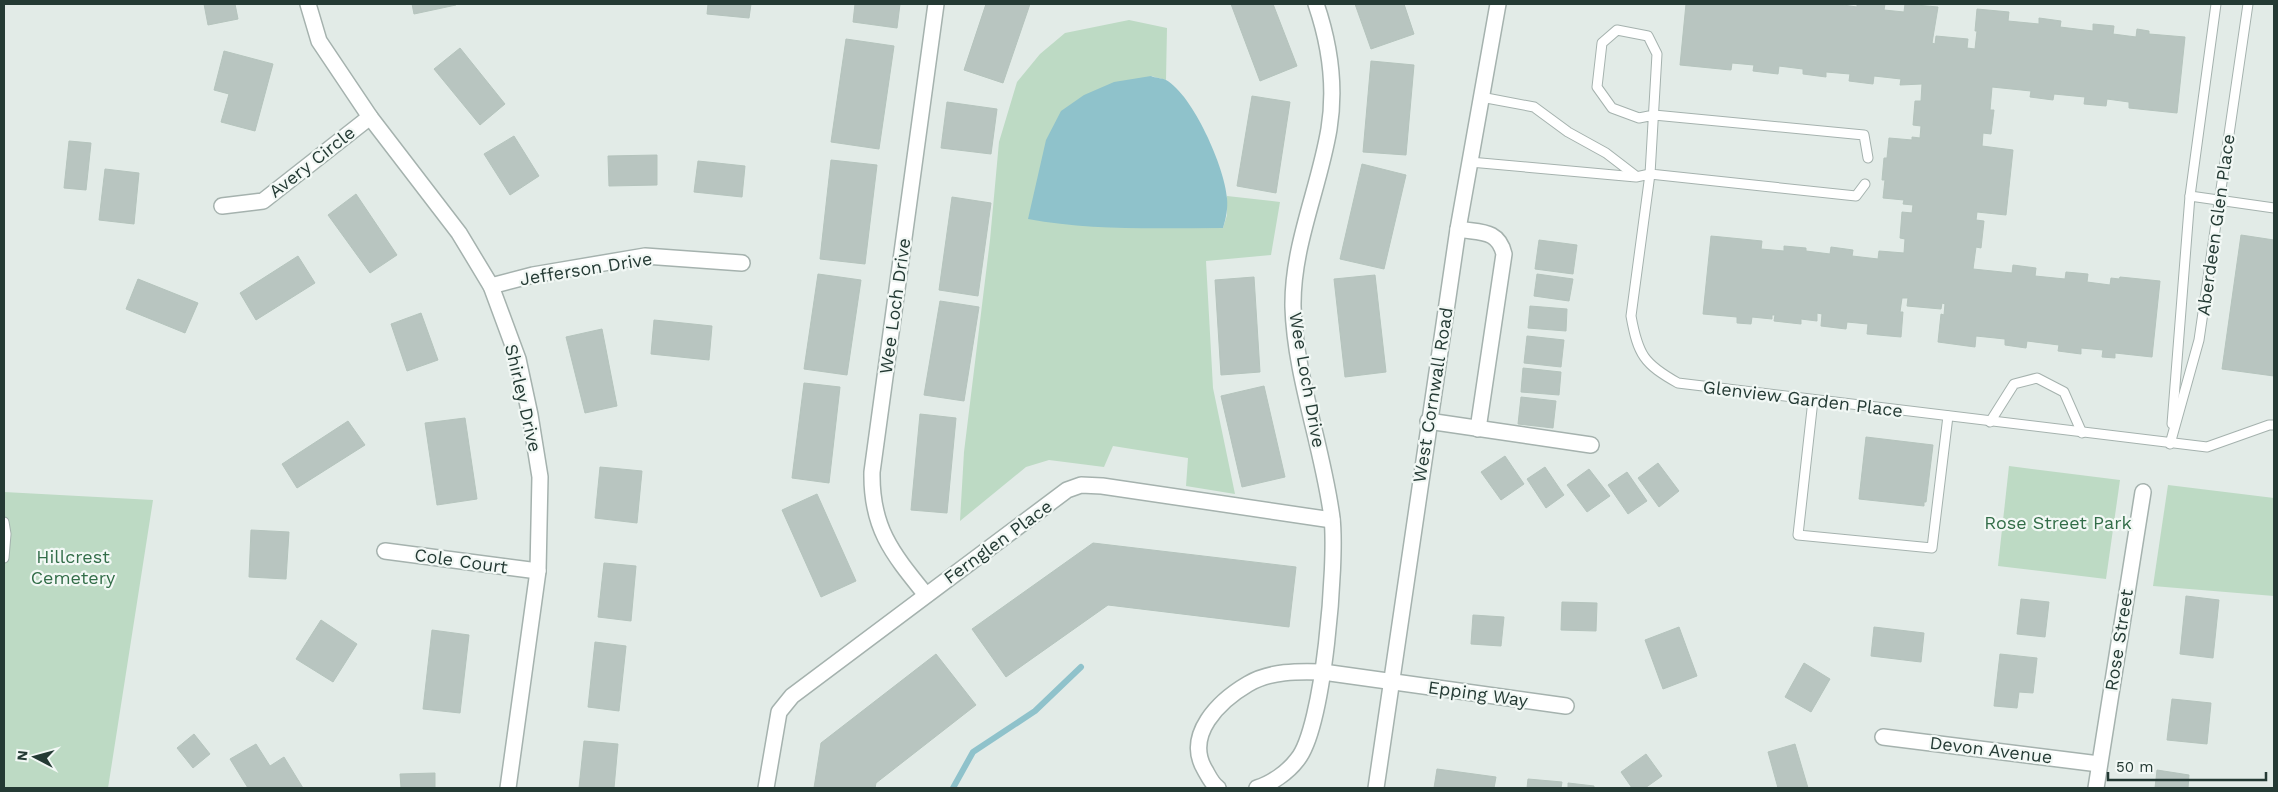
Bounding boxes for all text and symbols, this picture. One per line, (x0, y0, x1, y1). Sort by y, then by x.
street label: Avery Circle (264, 121, 359, 202)
street label: Aberdeen Glen Place (2192, 133, 2239, 317)
street label: Wee Loch Drive (875, 237, 914, 375)
street label: Jefferson Drive (518, 248, 654, 289)
street label: West Cornwall Road (1408, 306, 1457, 484)
street label: Wee Loch Drive (1285, 311, 1330, 449)
street label: Shirley Drive (501, 342, 546, 454)
street label: Glenview Garden Place (1702, 376, 1904, 421)
street label: Fernglen Place (939, 495, 1056, 588)
park label: Rose Street Park (1984, 512, 2132, 533)
street label: Cole Court (413, 544, 509, 577)
park label: Hillcrest Cemetery (31, 546, 116, 588)
street label: Rose Street (2100, 587, 2137, 692)
street label: Epping Way (1427, 676, 1530, 711)
north arrow (10, 732, 60, 782)
street label: Devon Avenue (1928, 732, 2054, 767)
text: N (14, 750, 31, 762)
scale bar (2108, 750, 2266, 782)
text: 50 m (2116, 758, 2153, 776)

